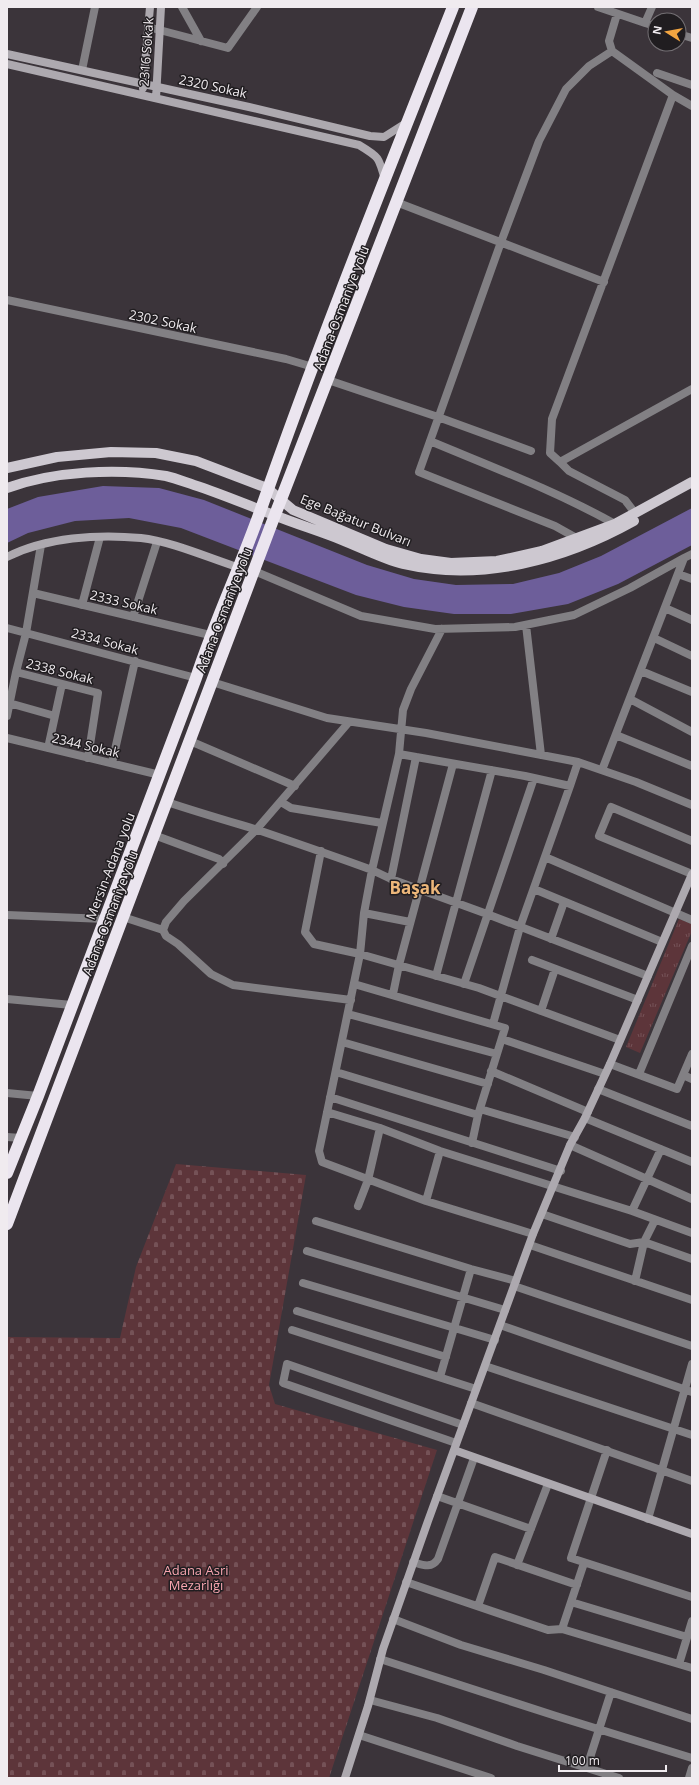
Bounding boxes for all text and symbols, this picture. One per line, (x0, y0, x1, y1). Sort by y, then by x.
north arrow (647, 12, 687, 52)
street label: 2316 Sokak (135, 17, 157, 87)
text: N (648, 24, 665, 36)
street label: 2320 Sokak (177, 70, 249, 102)
street label: Adana-Osmaniye yolu (309, 243, 373, 373)
street label: 2302 Sokak (127, 305, 199, 337)
street label: Ege Bağatur Bulvarı (298, 490, 414, 550)
street label: Adana-Osmaniye yolu (192, 545, 256, 675)
street label: 2333 Sokak (88, 585, 160, 619)
street label: 2334 Sokak (69, 623, 141, 659)
street label: 2338 Sokak (24, 654, 96, 688)
street label: 2344 Sokak (50, 728, 122, 762)
street label: Mersin-Adana yolu (81, 810, 139, 922)
street label: Adana-Osmaniye yolu (78, 848, 142, 978)
district label: Başak (390, 876, 441, 899)
park label: Adana Asri Mezarlığı (164, 1561, 228, 1594)
scale bar (559, 1747, 666, 1773)
text: 100 m (565, 1752, 600, 1769)

